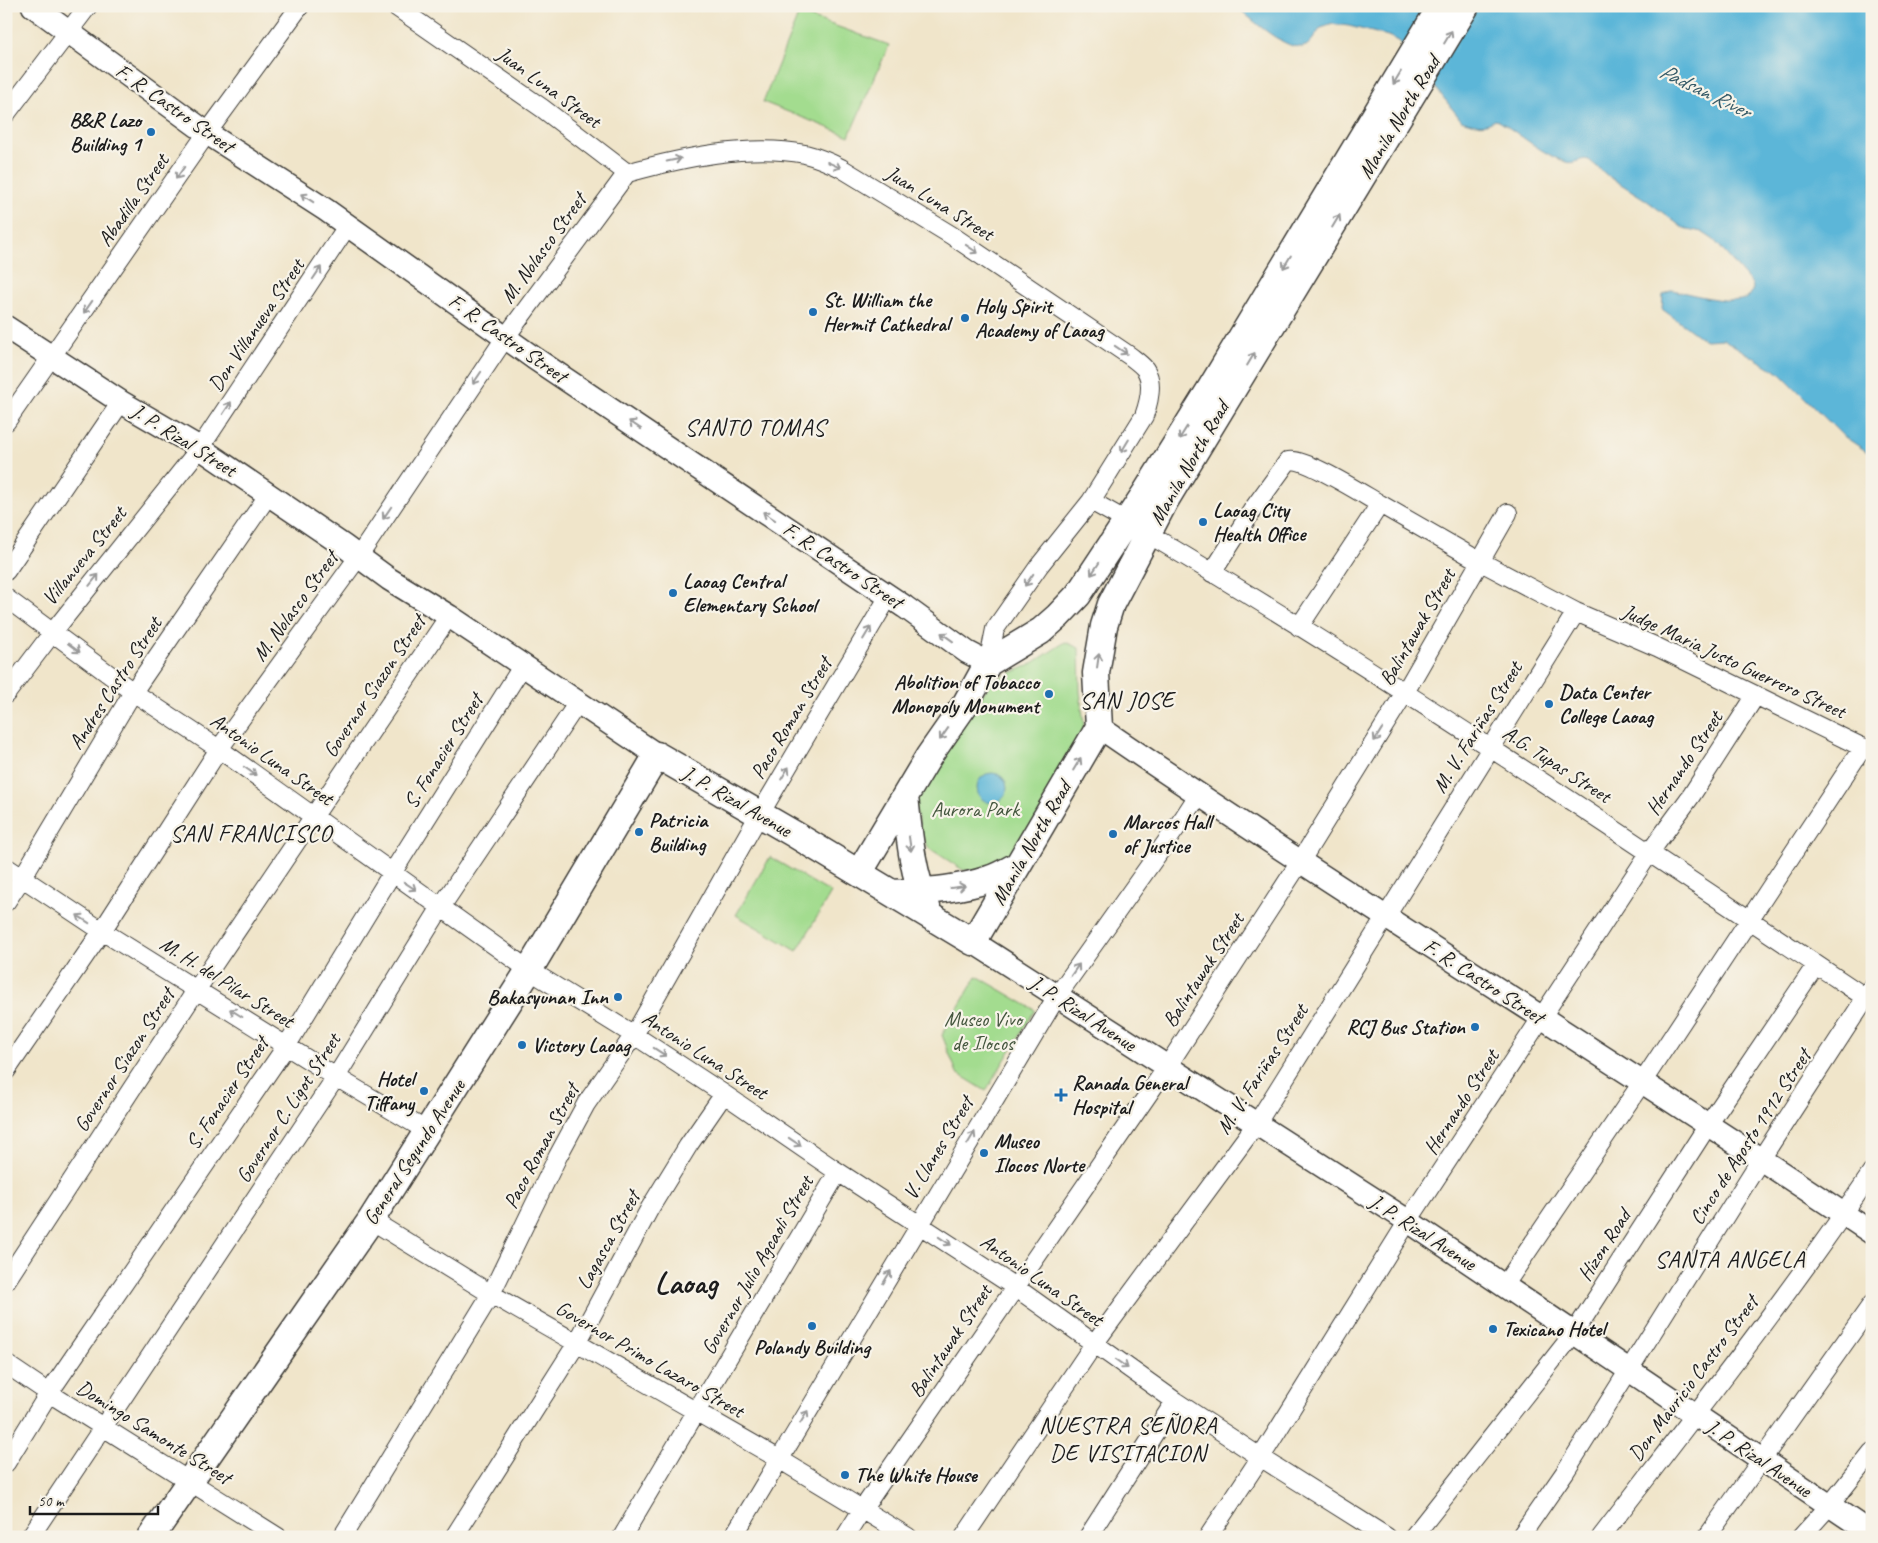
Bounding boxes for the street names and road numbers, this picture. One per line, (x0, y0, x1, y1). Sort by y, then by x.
street label: Juan Luna Street (491, 40, 608, 135)
street label: Manila North Road (1352, 48, 1447, 183)
street label: F. R. Castro Street (111, 58, 242, 160)
street label: Abadilla Street (92, 147, 175, 251)
street label: Juan Luna Street (881, 159, 1000, 247)
street label: M. Nolasco Street (494, 185, 593, 308)
street label: Don Villanueva Street (202, 252, 311, 396)
street label: F. R. Castro Street (444, 288, 575, 390)
street label: Manila North Road (1143, 394, 1236, 530)
street label: J. P. Rizal Street (126, 397, 243, 484)
street label: Villanueva Street (36, 500, 133, 611)
street label: F. R. Castro Street (778, 516, 910, 616)
street label: M. Nolasco Street (246, 543, 345, 666)
street label: Balintawak Street (1373, 562, 1462, 690)
street label: Judge Maria Justo Guerrero Street (1617, 597, 1851, 725)
street label: Governor Siazon Street (317, 607, 433, 762)
street label: Andres Castro Street (63, 610, 169, 754)
street label: Paco Roman Street (744, 650, 839, 784)
street label: M. V. Fariñas Street (1426, 655, 1529, 797)
street label: S. Fonacier Street (397, 686, 490, 813)
street label: Hernando Street (1640, 704, 1729, 820)
street label: Antonio Luna Street (205, 707, 340, 812)
street label: A.G. Tupas Street (1498, 719, 1618, 810)
street label: J. P. Rizal Avenue (677, 759, 797, 843)
street label: Manila North Road (985, 774, 1078, 910)
street label: Balintawak Street (1157, 906, 1251, 1032)
street label: M. H. del Pilar Street (155, 930, 300, 1035)
street label: F. R. Castro Street (1419, 932, 1552, 1031)
street label: J. P. Rizal Avenue (1024, 968, 1142, 1058)
street label: Governor Siazon Street (68, 981, 182, 1137)
street label: M. V. Fariñas Street (1210, 997, 1315, 1139)
street label: Antonio Luna Street (637, 1005, 774, 1106)
street label: Governor C. Ligot Street (230, 1027, 347, 1188)
street label: S. Fonacier Street (180, 1029, 276, 1154)
street label: Cinco de Agosto 1912 Street (1684, 1042, 1818, 1230)
street label: Hernando Street (1418, 1043, 1506, 1159)
street label: General Segundo Avenue (357, 1073, 471, 1230)
street label: Paco Roman Street (497, 1077, 586, 1213)
street label: V. Llanes Street (897, 1089, 980, 1204)
street label: Governor Julio Agcaoli Street (695, 1169, 820, 1359)
street label: Lagasca Street (570, 1184, 647, 1294)
street label: J. P. Rizal Avenue (1364, 1187, 1482, 1277)
street label: Hizon Road (1571, 1202, 1638, 1286)
street label: Antonio Luna Street (975, 1228, 1110, 1333)
street label: Balintawak Street (903, 1278, 998, 1402)
street label: Don Mauricio Castro Street (1622, 1288, 1765, 1466)
street label: Governor Primo Lazaro Street (551, 1295, 750, 1424)
street label: Domingo Samonte Street (72, 1374, 239, 1492)
street label: J. P. Rizal Avenue (1700, 1413, 1818, 1503)

